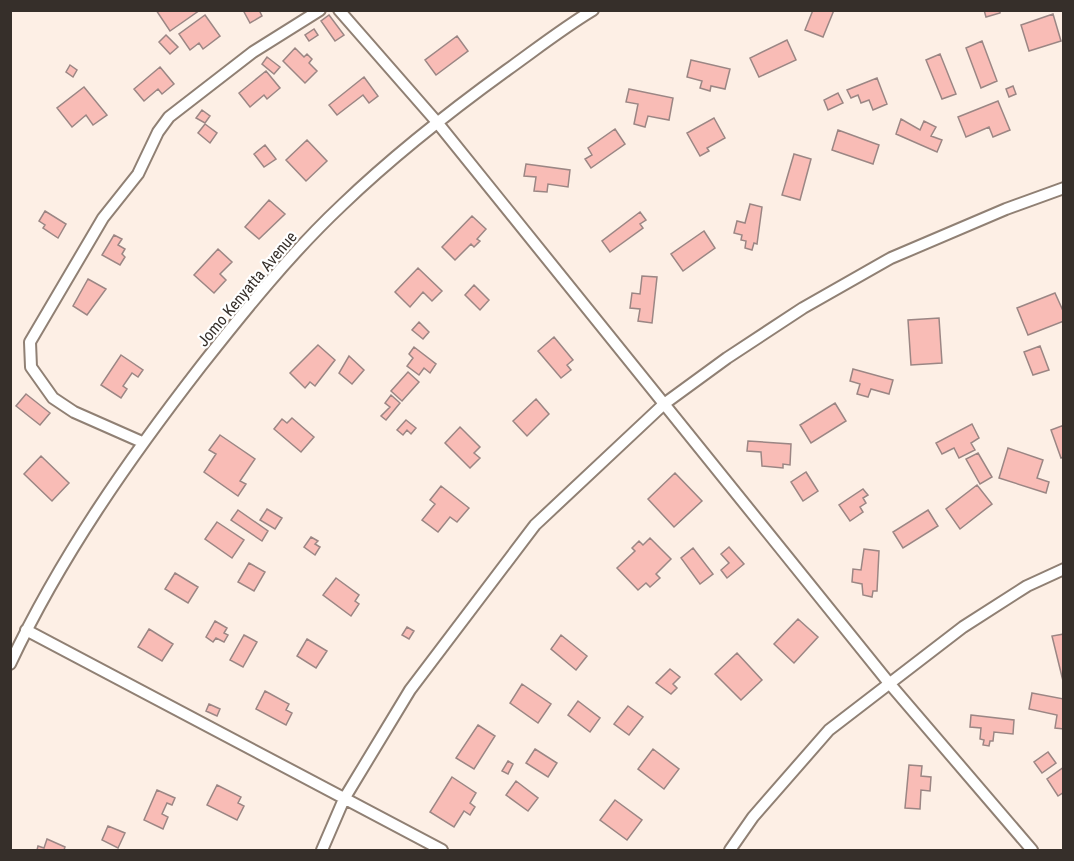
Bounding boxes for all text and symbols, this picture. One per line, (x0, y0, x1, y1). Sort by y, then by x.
street label: Jomo Kenyatta Avenue (193, 228, 301, 350)

